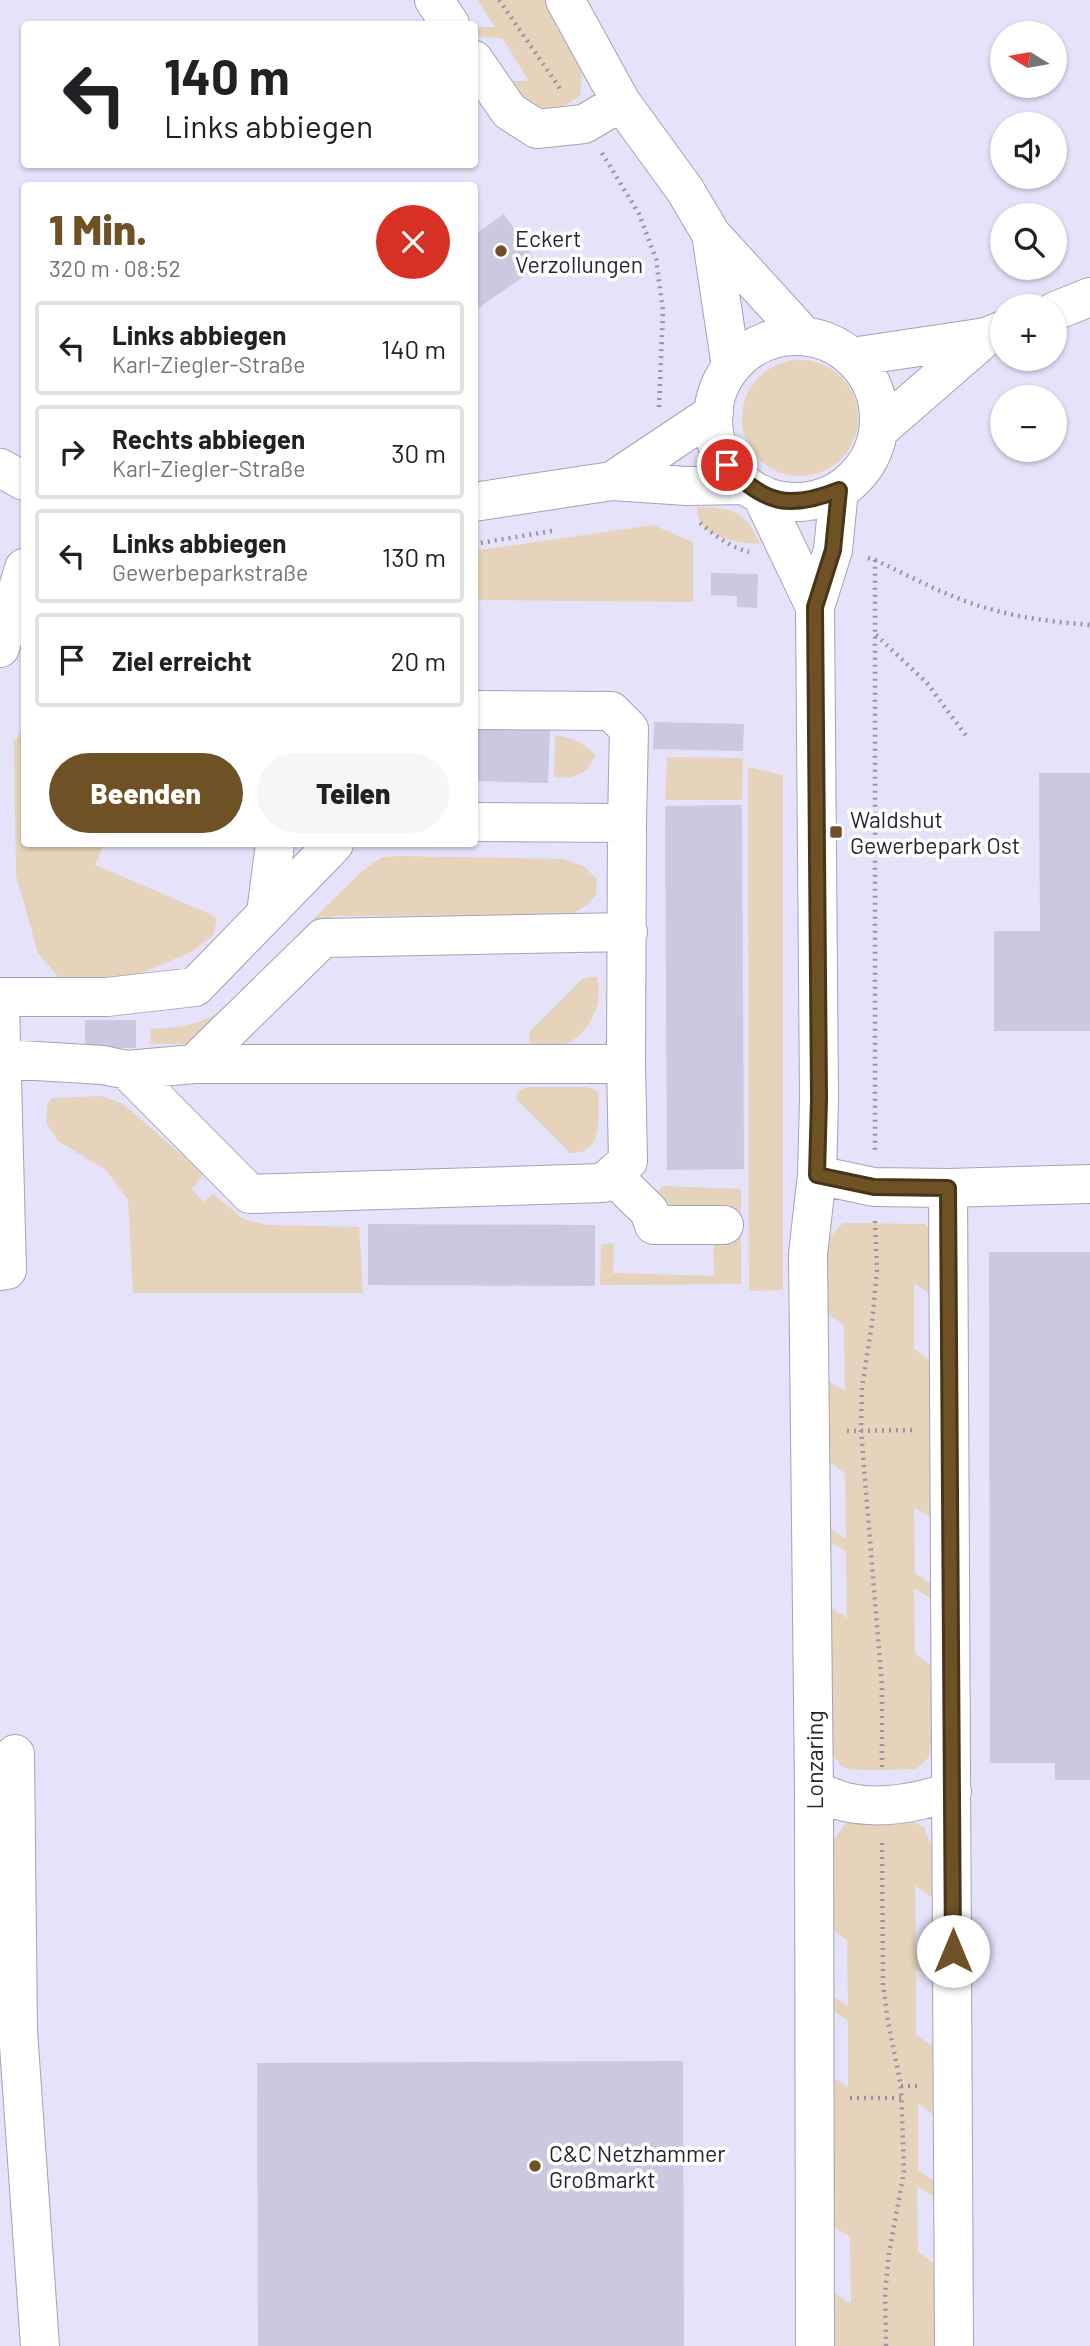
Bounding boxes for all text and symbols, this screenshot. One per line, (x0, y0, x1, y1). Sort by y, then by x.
north arrow (990, 21, 1068, 98)
map controls (990, 21, 1067, 462)
text: 140 m (164, 46, 290, 105)
icon: left (49, 49, 140, 140)
text: Links abbiegen (164, 106, 373, 144)
button: sound (990, 112, 1067, 189)
text: 1 Min. (49, 203, 147, 253)
button: search (990, 203, 1067, 280)
button: close (376, 205, 450, 279)
place label: Eckert Verzollungen (515, 224, 643, 278)
marker: Eckert Verzollungen (493, 243, 509, 259)
text: 320 m · 08:52 (49, 254, 181, 282)
button: + (990, 294, 1067, 371)
text: Links abbiegen (112, 319, 286, 350)
icon: left (53, 329, 91, 367)
text: 140 m (381, 333, 446, 364)
text: Karl-Ziegler-Straße (112, 350, 305, 378)
button: − (990, 385, 1067, 462)
text: Rechts abbiegen (112, 423, 305, 454)
icon: right (53, 433, 91, 471)
pin (697, 435, 757, 495)
text: 30 m (391, 437, 446, 468)
icon: arrive (708, 446, 746, 484)
text: Karl-Ziegler-Straße (112, 454, 305, 482)
text: Links abbiegen (112, 527, 286, 558)
icon: left (53, 537, 91, 575)
text: 130 m (382, 541, 446, 572)
text: Gewerbeparkstraße (112, 558, 308, 586)
icon: arrive (53, 641, 91, 679)
text: Ziel erreicht (112, 645, 252, 676)
text: 20 m (391, 645, 446, 676)
button: Beenden (49, 753, 243, 833)
button: Teilen (257, 753, 450, 833)
place label: Waldshut Gewerbepark Ost (850, 805, 1020, 859)
marker: Waldshut Gewerbepark Ost (828, 824, 844, 840)
street label: Lonzaring (800, 1711, 828, 1809)
position arrow (916, 1914, 990, 1988)
place label: C&C Netzhammer Großmarkt (549, 2139, 726, 2193)
marker: C&C Netzhammer Großmarkt (527, 2158, 543, 2174)

